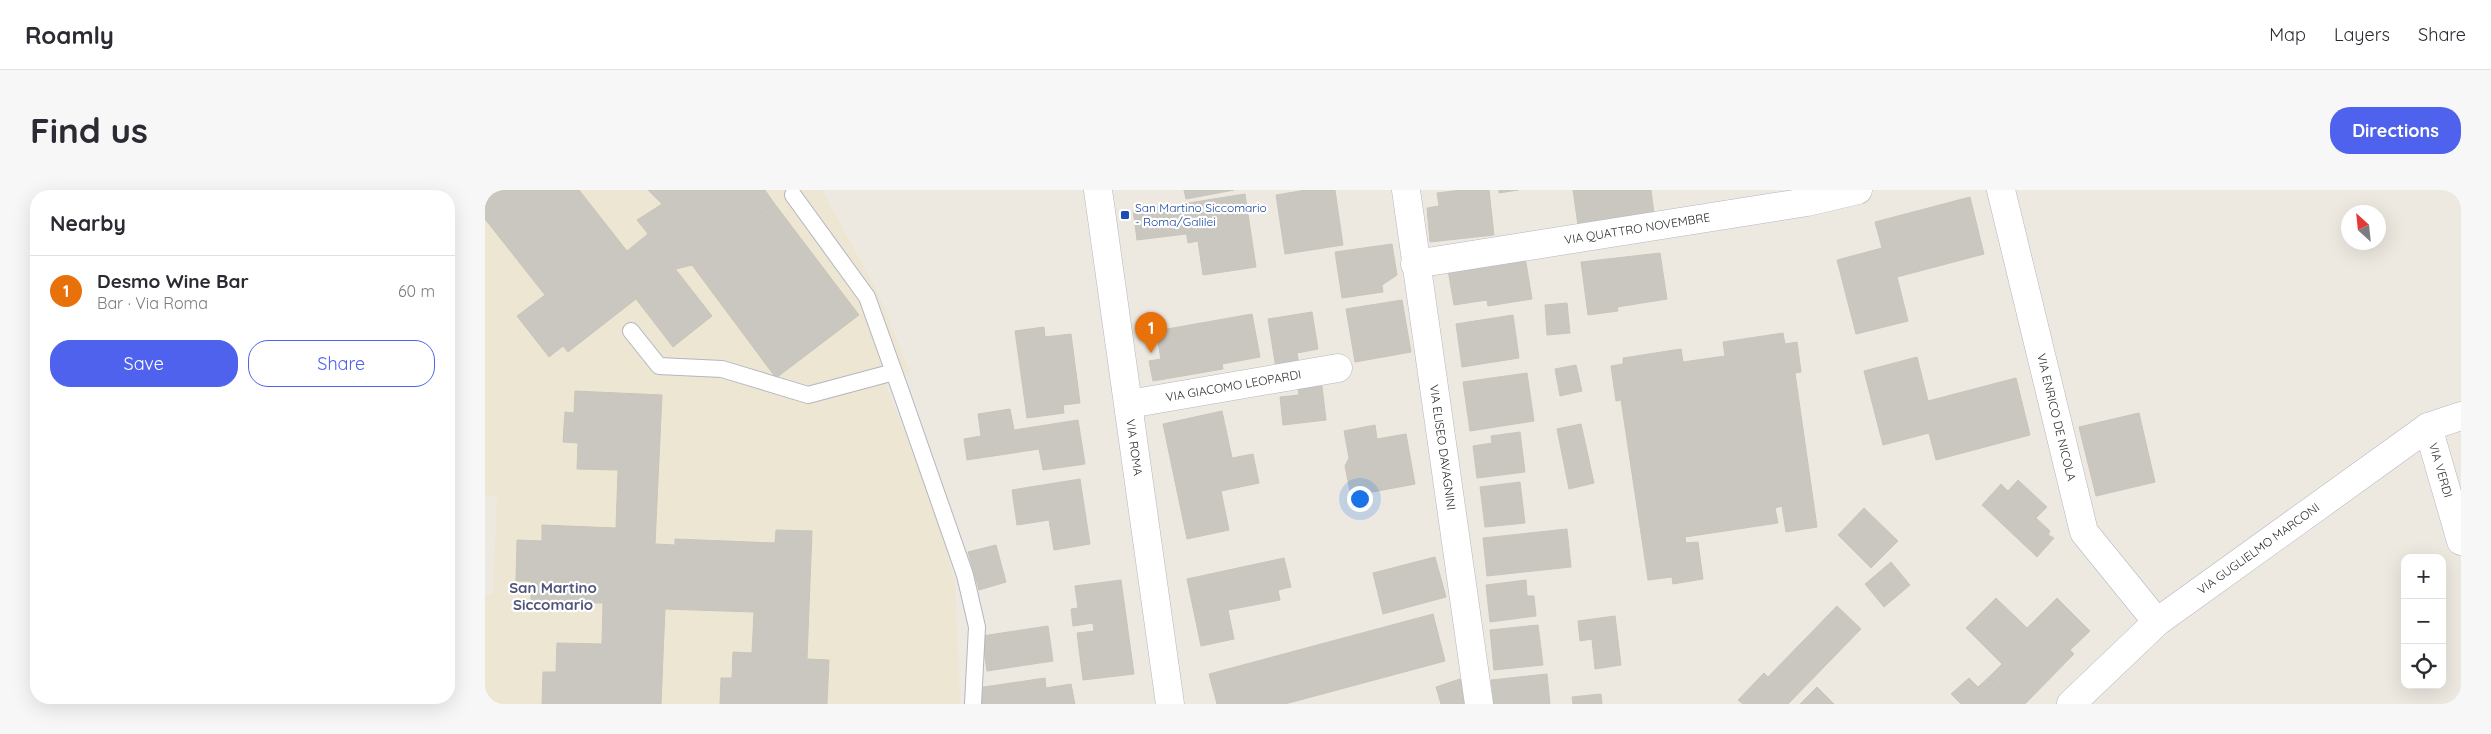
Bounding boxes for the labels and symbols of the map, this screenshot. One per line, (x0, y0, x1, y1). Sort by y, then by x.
place label: San Martino Siccomario - Roma/Galilei (1135, 200, 1267, 229)
north arrow (2341, 205, 2386, 250)
marker: San Martino Siccomario - Roma/Galilei (1119, 209, 1131, 221)
street label: VIA QUATTRO NOVEMBRE (1563, 209, 1711, 247)
pin: 1 (1135, 312, 1167, 353)
street label: VIA ENRICO DE NICOLA (2034, 352, 2079, 483)
street label: VIA GIACOMO LEOPARDI (1165, 366, 1302, 405)
street label: VIA ELISEO DAVAGNINI (1427, 384, 1459, 511)
street label: VIA ROMA (1123, 418, 1146, 477)
street label: VIA VERDI (2426, 441, 2456, 499)
your location (1347, 486, 1373, 512)
street label: VIA GUGLIELMO MARCONI (2194, 500, 2322, 597)
district label: San Martino Siccomario (509, 578, 597, 614)

